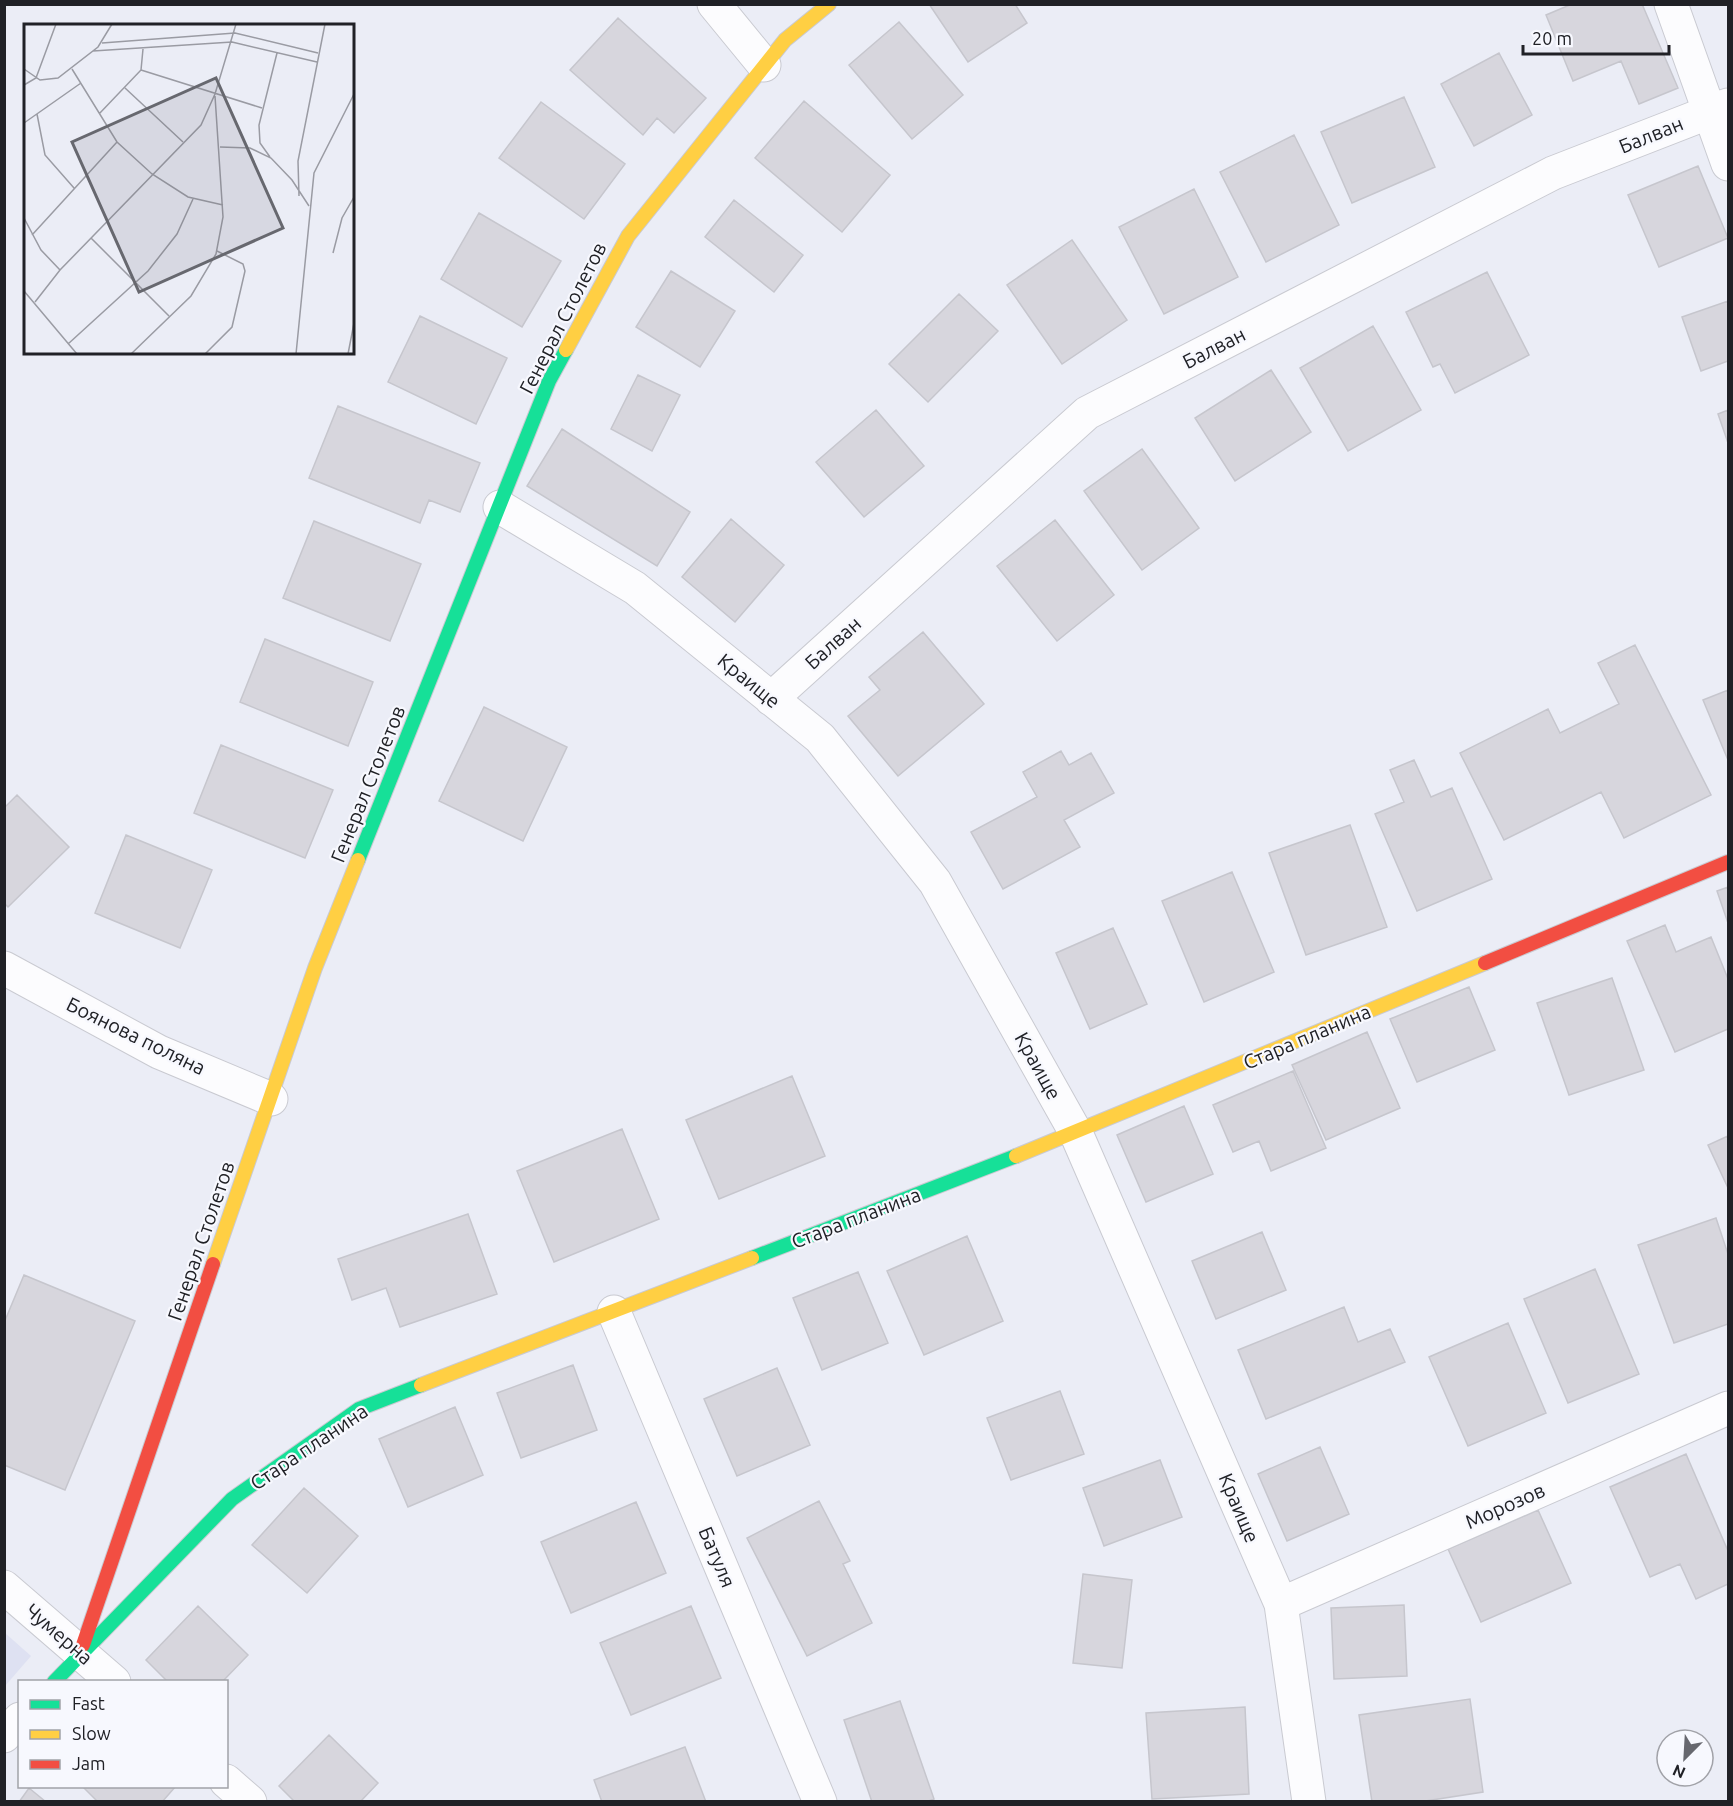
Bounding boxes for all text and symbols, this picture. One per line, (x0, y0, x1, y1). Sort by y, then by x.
scale bar (1523, 18, 1668, 56)
inset map (24, 24, 354, 354)
text: 20 m (1532, 28, 1572, 48)
street label: Балван (1615, 111, 1686, 158)
street label: Генерал Столетов (514, 238, 611, 397)
street label: Балван (1179, 322, 1249, 373)
street label: Балван (800, 612, 865, 674)
street label: Краище (714, 649, 785, 713)
street label: Генерал Столетов (326, 702, 409, 865)
street label: Боянова поляна (63, 992, 209, 1079)
street label: Стара планина (1239, 999, 1374, 1074)
street label: Краище (1011, 1028, 1066, 1103)
street label: Генерал Столетов (162, 1158, 239, 1323)
street label: Стара планина (788, 1182, 924, 1253)
street label: Стара планина (246, 1399, 372, 1494)
street label: Краище (1215, 1470, 1264, 1546)
street label: Морозов (1461, 1478, 1548, 1533)
street label: Батуля (694, 1523, 740, 1591)
street label: Чумерна (21, 1598, 98, 1669)
legend (18, 1680, 228, 1788)
text: Fast (72, 1693, 105, 1713)
text: Slow (72, 1723, 111, 1743)
north arrow (1655, 1728, 1715, 1788)
text: Jam (72, 1753, 106, 1773)
text: N (1670, 1761, 1688, 1782)

